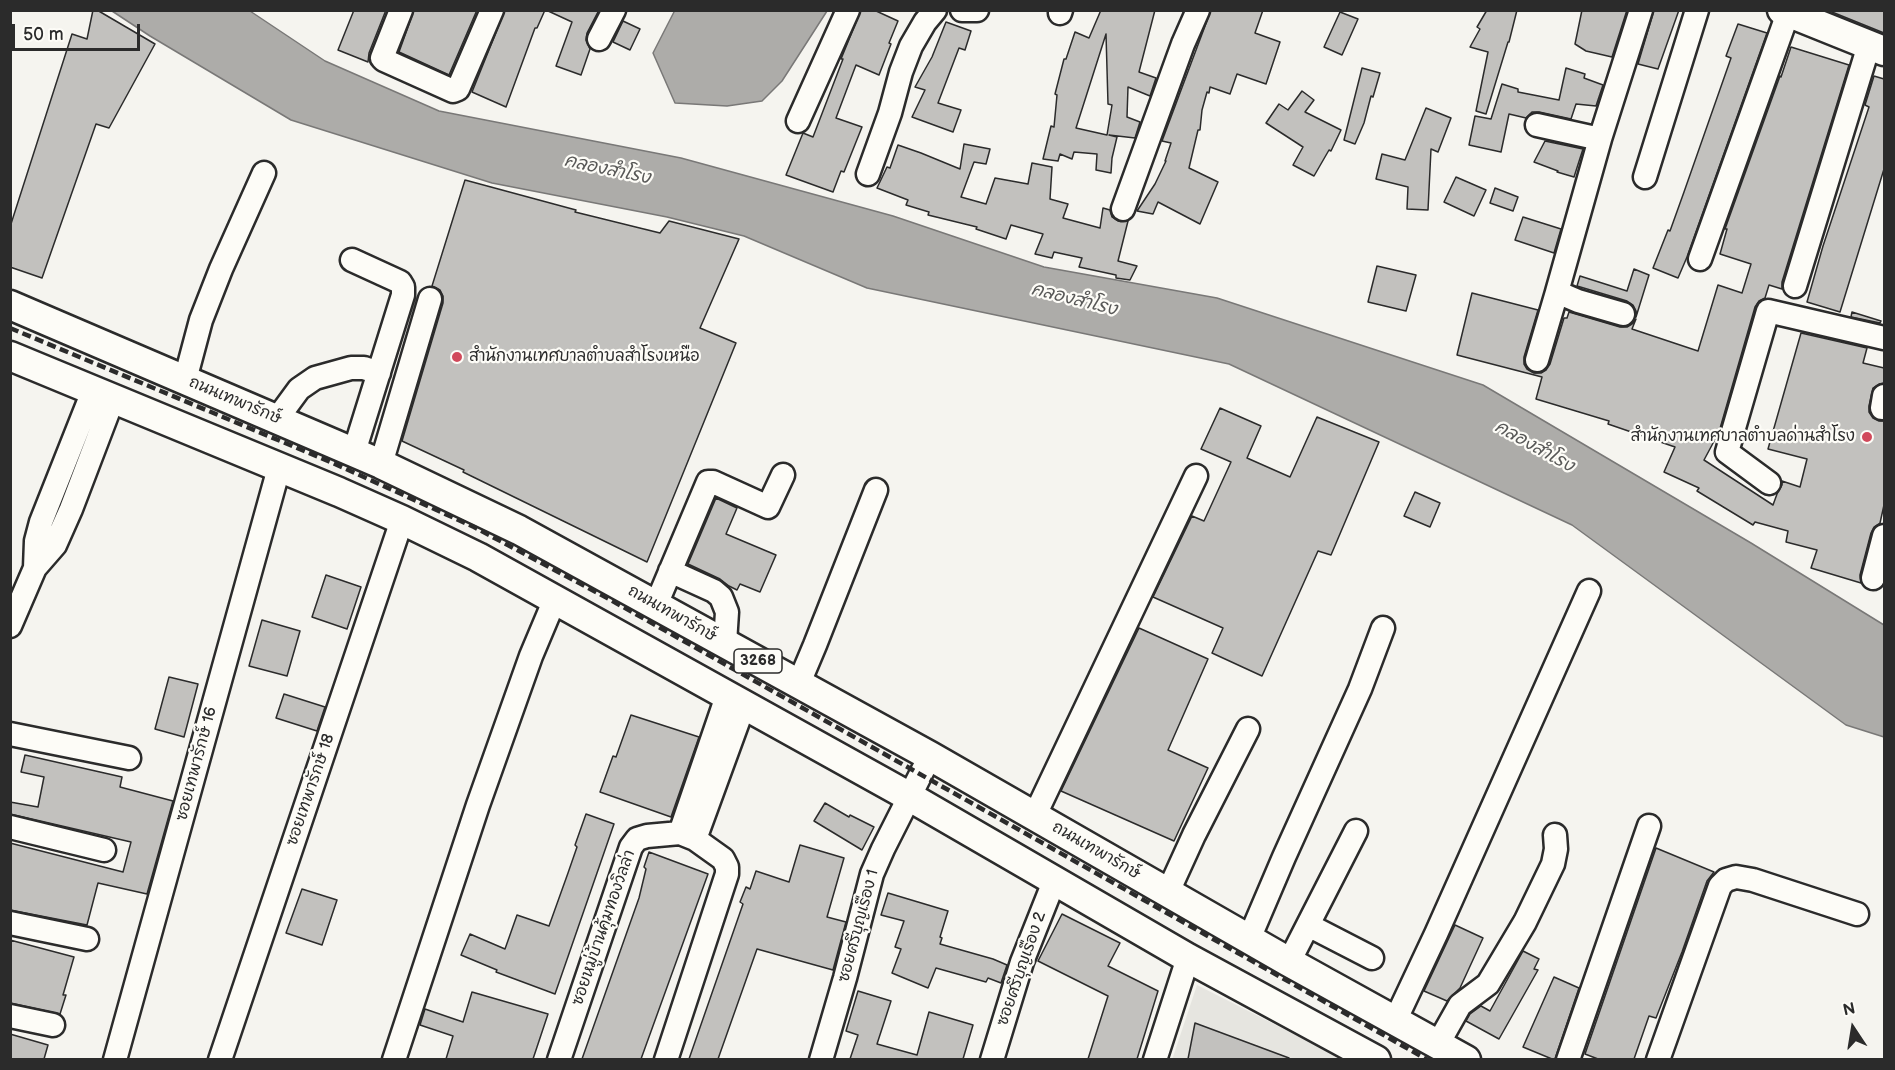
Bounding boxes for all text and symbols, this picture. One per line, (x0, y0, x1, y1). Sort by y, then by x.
scale bar (15, 12, 142, 50)
text: 50 m (23, 24, 64, 45)
water label: คลองสำโรง (562, 150, 652, 190)
water label: คลองสำโรง (1029, 279, 1119, 321)
place label: สำนักงานเทศบาลตำบลสำโรงเหนือ (469, 347, 700, 367)
marker: สำนักงานเทศบาลตำบลสำโรงเหนือ (450, 350, 464, 364)
street label: ถนนเทพารักษ์ (186, 373, 284, 429)
water label: คลองสำโรง (1491, 416, 1577, 478)
place label: สำนักงานเทศบาลตำบลด่านสำโรง (1630, 427, 1855, 447)
marker: สำนักงานเทศบาลตำบลด่านสำโรง (1860, 430, 1874, 444)
street label: ถนนเทพารักษ์ (624, 582, 720, 646)
road number: 3268 (734, 649, 782, 673)
street label: ซอยเทพารักษ์ 16 (172, 705, 222, 823)
street label: ซอยเทพารักษ์ 18 (283, 731, 339, 849)
street label: ถนนเทพารักษ์ (1048, 818, 1144, 884)
street label: ซอยหมู่บ้านคุ้มทองวิลล่า (568, 848, 640, 1008)
street label: ซอยศรีบุญเรือง 1 (835, 867, 883, 985)
street label: ซอยศรีบุญเรือง 2 (993, 909, 1051, 1029)
north arrow (1823, 998, 1883, 1058)
text: N (1841, 999, 1857, 1020)

